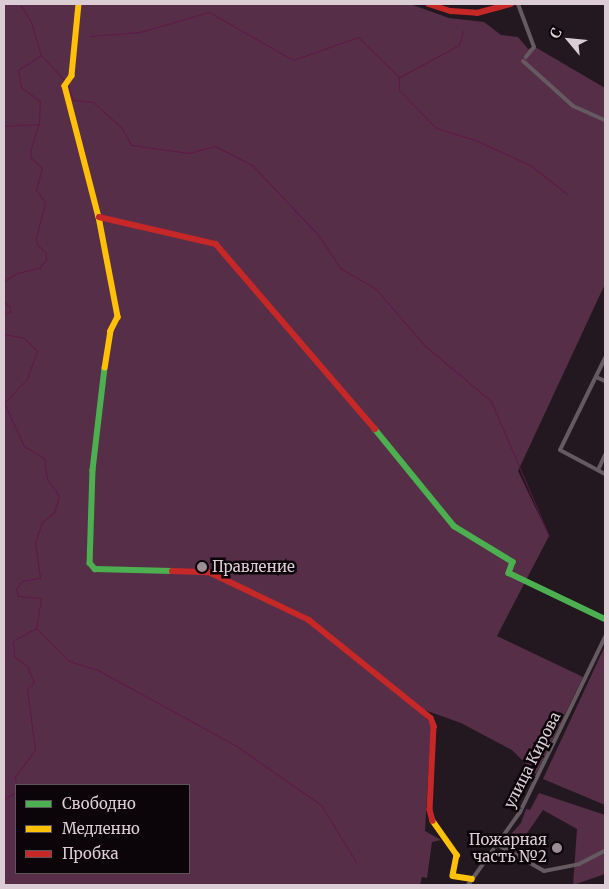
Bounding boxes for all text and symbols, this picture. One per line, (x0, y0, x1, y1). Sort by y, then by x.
north arrow (544, 15, 594, 65)
text: С (546, 25, 566, 41)
place label: Правление (212, 558, 295, 576)
marker: Правление (196, 561, 208, 573)
street label: улица Кирова (500, 709, 564, 811)
legend (15, 784, 190, 874)
text: Свободно (62, 794, 136, 813)
text: Медленно (62, 819, 140, 838)
place label: Пожарная часть №2 (469, 830, 547, 865)
marker: Пожарная часть №2 (551, 842, 563, 854)
text: Пробка (62, 844, 119, 863)

